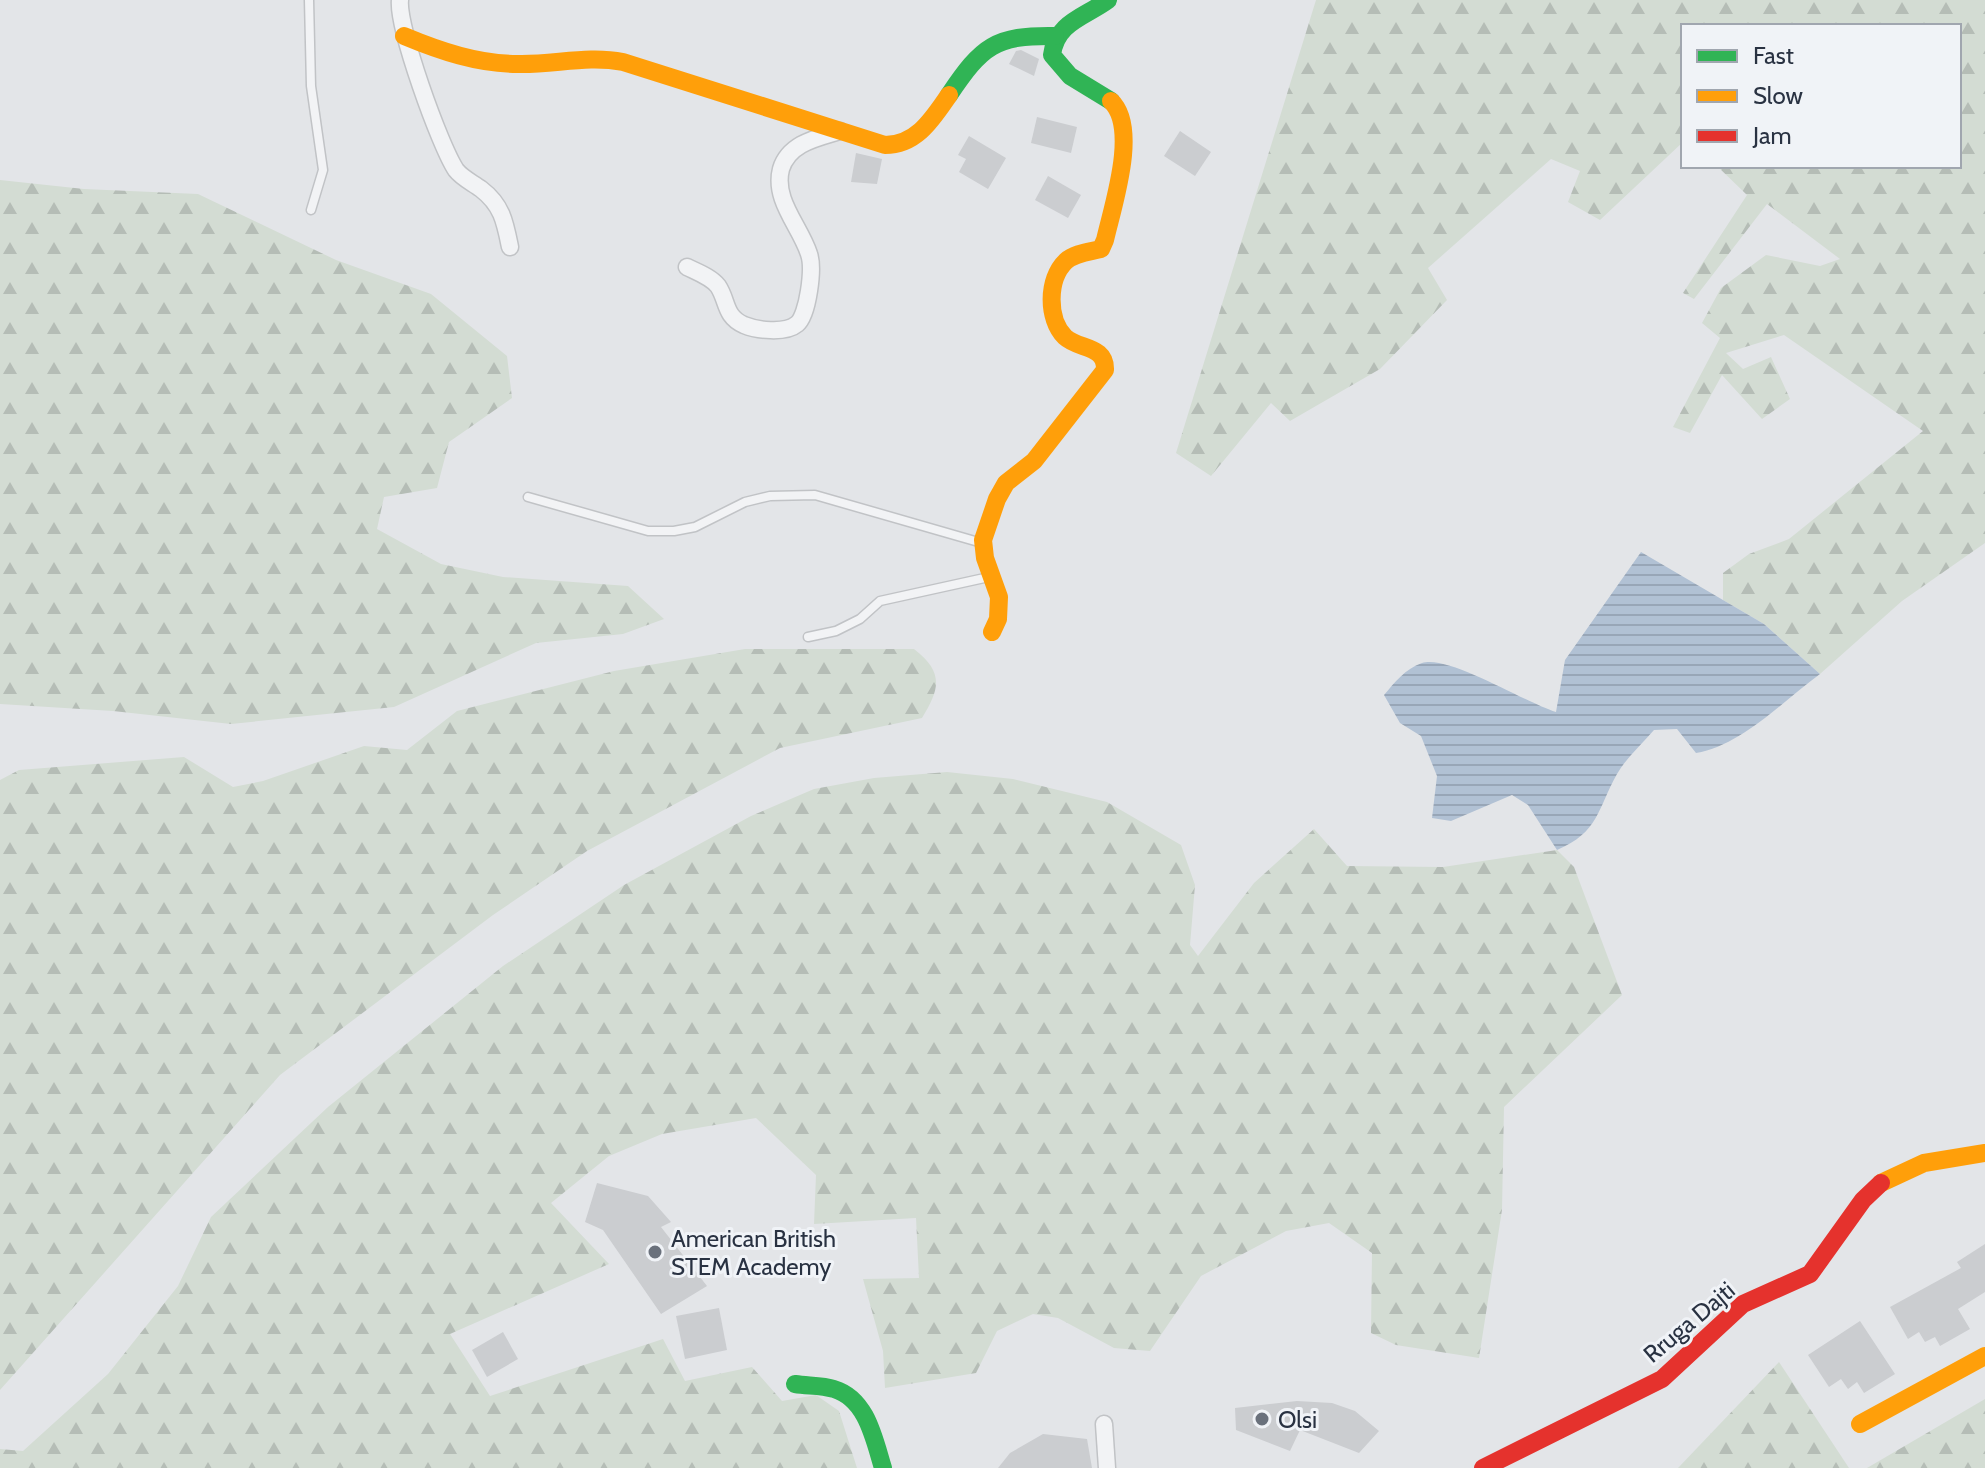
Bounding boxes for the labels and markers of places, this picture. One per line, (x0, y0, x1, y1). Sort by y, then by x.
place label: American British STEM Academy (671, 1224, 836, 1281)
marker: American British STEM Academy (646, 1243, 664, 1261)
place label: Olsi (1278, 1405, 1317, 1434)
marker: Olsi (1253, 1410, 1271, 1428)

